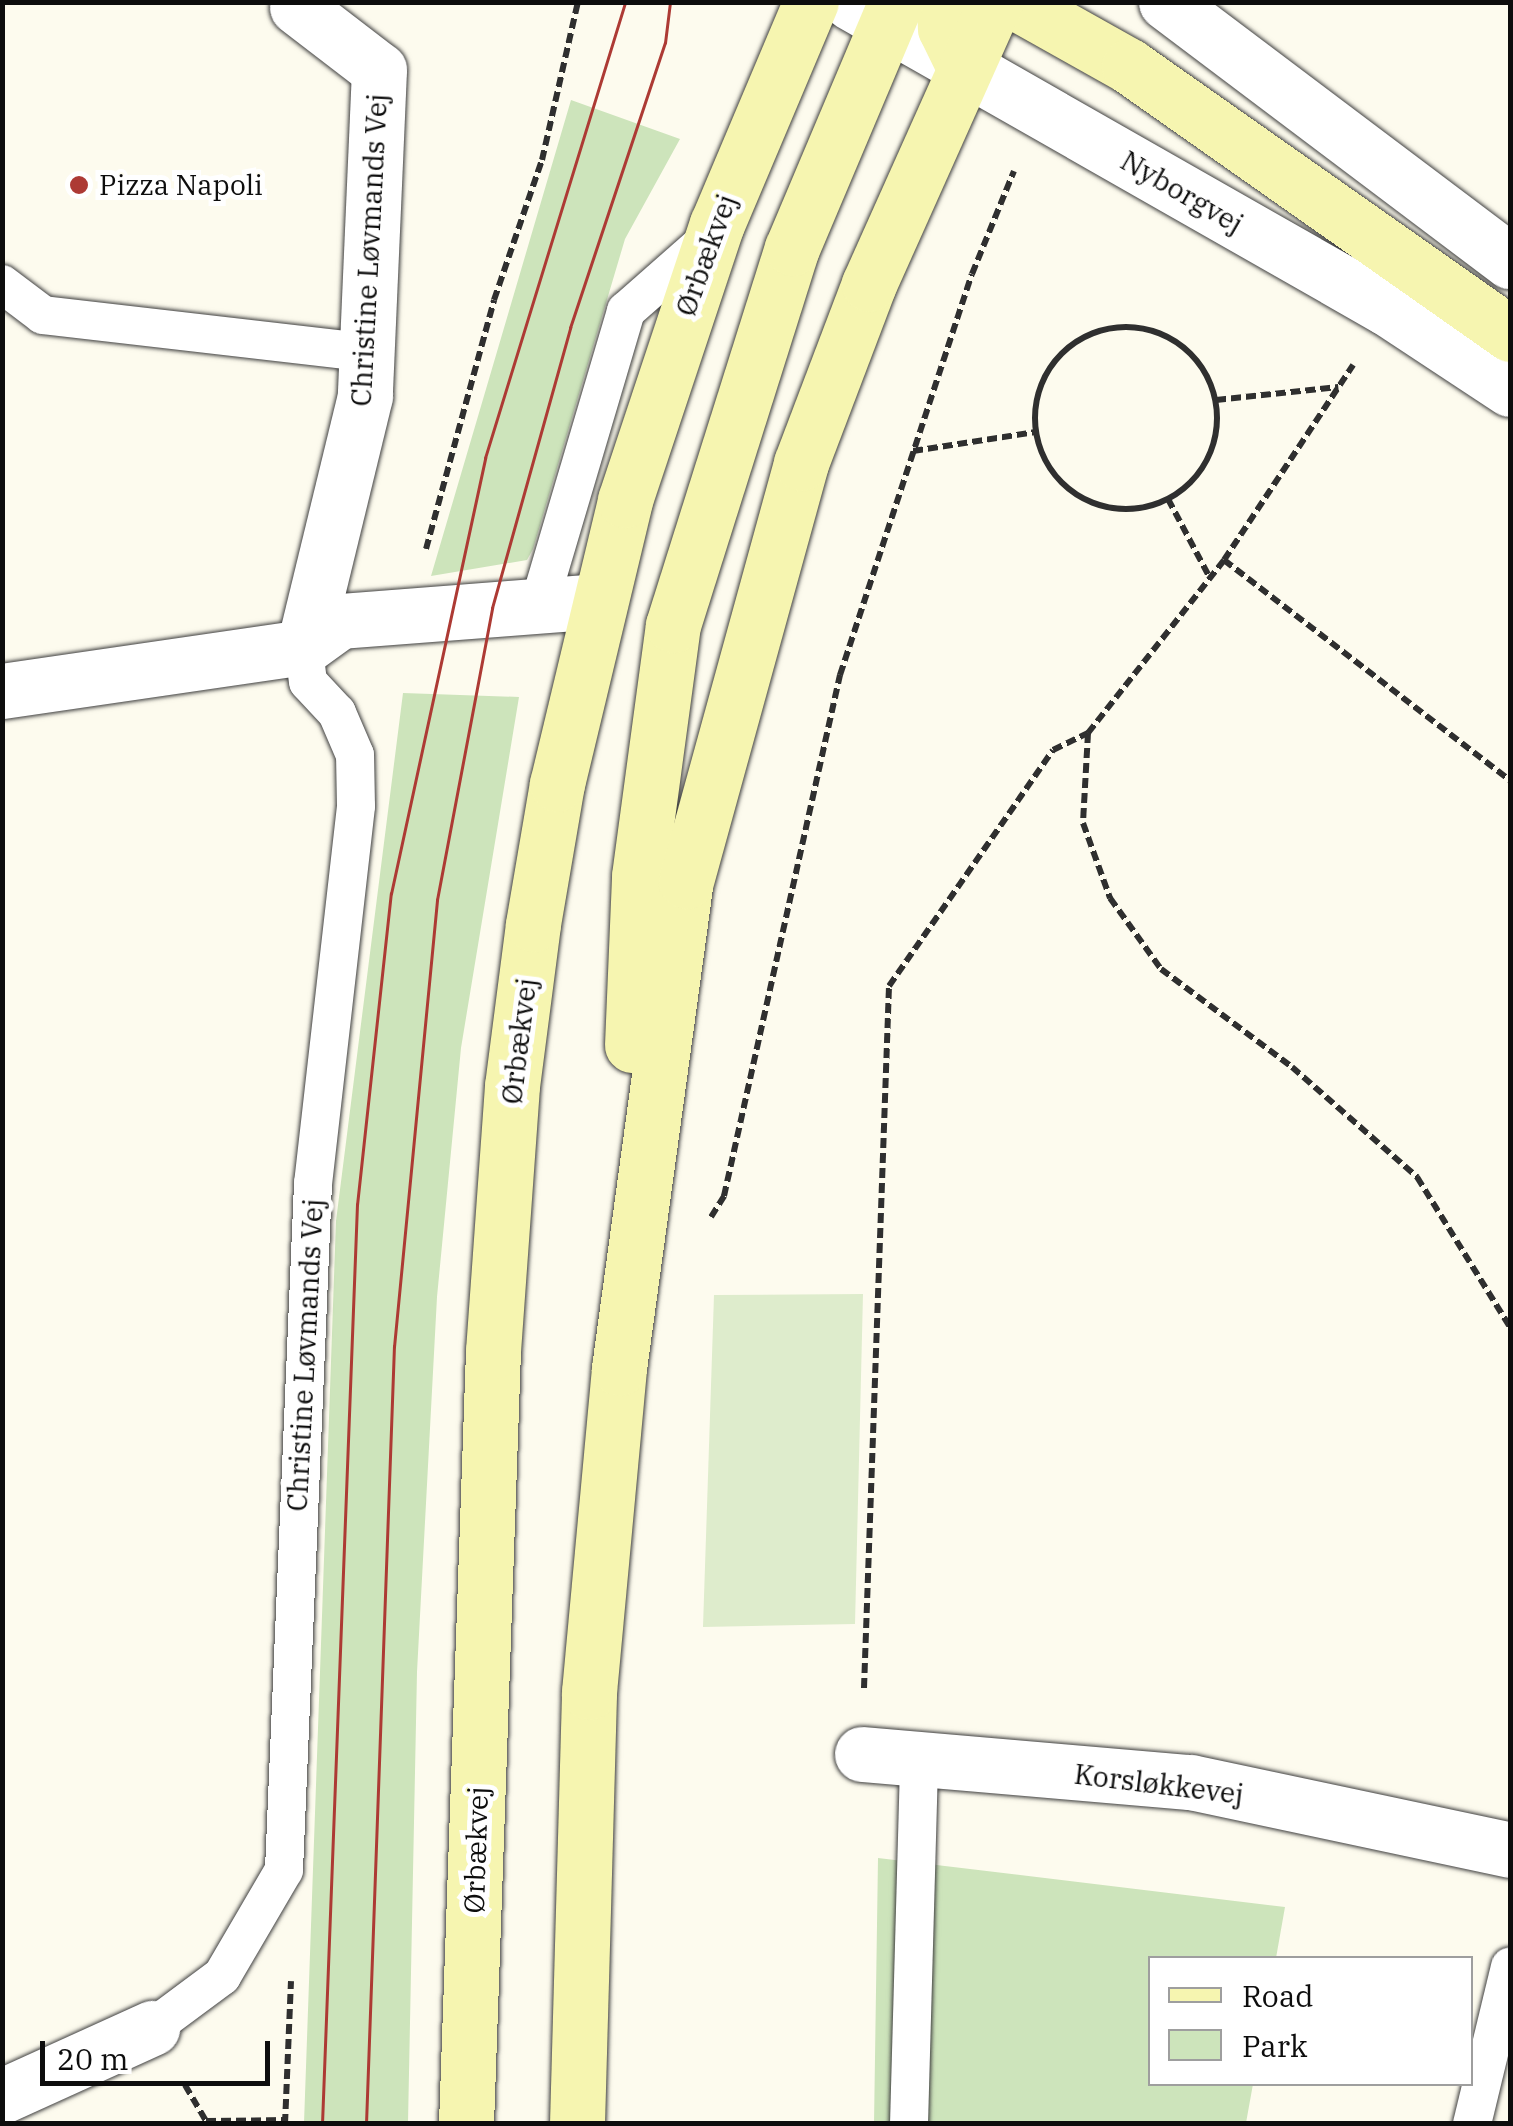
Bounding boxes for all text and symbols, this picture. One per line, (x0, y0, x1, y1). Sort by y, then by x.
street label: Christine Løvmands Vej (344, 93, 394, 407)
street label: Nyborgvej (1115, 144, 1249, 240)
place label: Pizza Napoli (99, 168, 263, 202)
marker: Pizza Napoli (68, 174, 90, 196)
street label: Ørbækvej (668, 190, 744, 320)
street label: Ørbækvej (495, 976, 543, 1106)
street label: Christine Løvmands Vej (280, 1198, 330, 1512)
street label: Korsløkkevej (1072, 1757, 1246, 1811)
street label: Ørbækvej (457, 1786, 495, 1914)
legend (1148, 1956, 1473, 2086)
text: Road (1242, 1976, 1314, 2015)
scale bar (45, 2021, 275, 2083)
text: Park (1242, 2026, 1308, 2065)
text: 20 m (57, 2039, 129, 2078)

